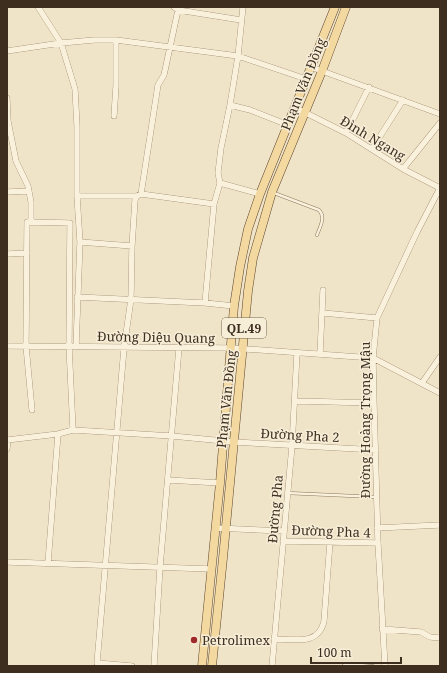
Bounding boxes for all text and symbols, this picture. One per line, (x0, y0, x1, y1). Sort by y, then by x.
street label: Phạm Văn Đồng (276, 35, 330, 133)
street label: Đình Ngang (337, 111, 409, 165)
road number: QL.49 (222, 318, 266, 338)
street label: Đường Diệu Quang (97, 327, 215, 347)
street label: Đường Hoàng Trọng Mậu (356, 341, 374, 499)
street label: Phạm Văn Đồng (212, 349, 240, 449)
street label: Đường Pha 2 (260, 424, 340, 446)
street label: Đường Pha (263, 474, 287, 544)
street label: Đường Pha 4 (291, 521, 372, 541)
place label: Petrolimex (202, 631, 270, 649)
marker: Petrolimex (189, 635, 199, 645)
scale bar (311, 639, 401, 665)
text: 100 m (317, 644, 352, 661)

